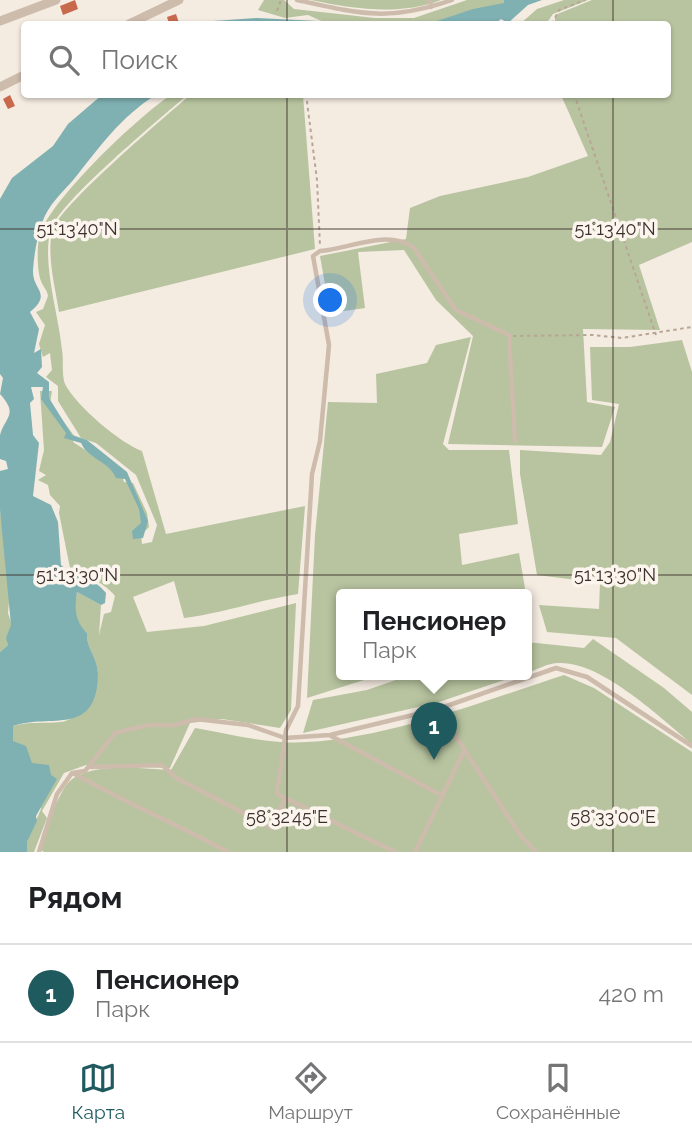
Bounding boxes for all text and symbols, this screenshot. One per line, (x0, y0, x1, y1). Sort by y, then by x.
search box (21, 21, 671, 98)
icon: search (45, 41, 83, 79)
text: Поиск (101, 45, 178, 75)
text: 51°13'40"N (36, 218, 118, 239)
text: 51°13'40"N (574, 218, 656, 239)
your location (313, 283, 347, 317)
text: 51°13'30"N (36, 564, 118, 585)
text: 51°13'30"N (574, 564, 656, 585)
popup (336, 589, 532, 680)
text: Пенсионер (362, 606, 506, 636)
text: Парк (362, 636, 417, 663)
pin: 1 (411, 702, 457, 760)
text: 58°32'45"E (246, 806, 328, 827)
text: 58°33'00"E (570, 806, 656, 827)
text: Рядом (28, 880, 122, 915)
text: Пенсионер (95, 965, 239, 995)
text: 1 (45, 980, 57, 1007)
text: 420 m (598, 980, 664, 1007)
text: Парк (95, 995, 150, 1022)
tab: Карта (72, 1059, 125, 1123)
tab: Маршрут (268, 1059, 353, 1123)
tab: Сохранённые (496, 1059, 620, 1123)

